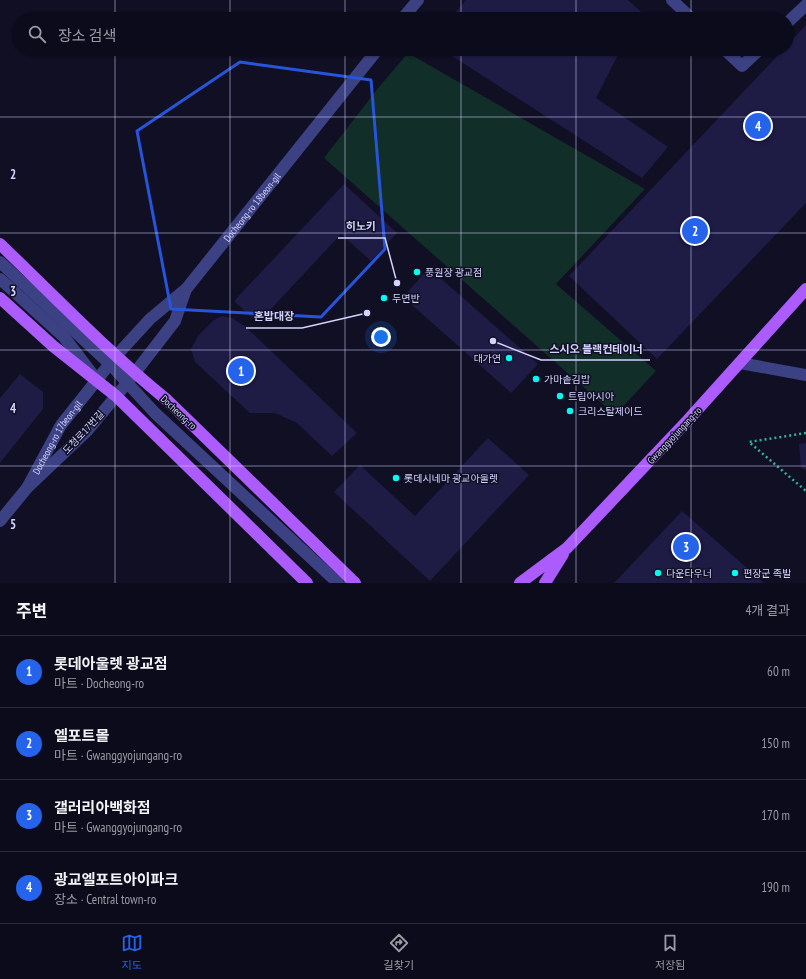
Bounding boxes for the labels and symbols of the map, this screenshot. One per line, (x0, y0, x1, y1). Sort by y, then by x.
pin: 4 (745, 111, 771, 141)
text: 2 (10, 166, 16, 183)
street label: Docheong-ro 18beon-gil (221, 170, 284, 244)
callout: 히노키 (338, 215, 385, 238)
pin: 2 (682, 216, 708, 246)
text: 히노키 (346, 219, 376, 233)
place label: 풍원장 광교점 (425, 266, 482, 279)
marker: 풍원장 광교점 (412, 267, 422, 277)
text: 3 (10, 283, 16, 300)
place label: 두면반 (392, 292, 420, 305)
marker: 두면반 (379, 293, 389, 303)
callout: 혼밥대장 (246, 305, 302, 328)
text: 혼밥대장 (254, 309, 294, 323)
your location (371, 327, 391, 347)
callout: 스시오 블랙컨테이너 (541, 337, 650, 360)
text: 스시오 블랙컨테이너 (549, 342, 643, 356)
place label: 대가연 (473, 352, 501, 365)
marker: 대가연 (504, 353, 514, 363)
pin: 1 (228, 356, 254, 386)
place label: 가마솥김밥 (544, 373, 591, 386)
marker: 가마솥김밥 (531, 374, 541, 384)
place label: 트립아시아 (568, 390, 615, 403)
marker: 트립아시아 (555, 391, 565, 401)
street label: Docheong-ro (158, 392, 199, 432)
street label: Docheong-ro 17beon-gil (30, 397, 85, 477)
text: 4 (10, 400, 17, 417)
street label: Gwanggyojungang-ro (644, 404, 704, 467)
place label: 크리스탈제이드 (578, 405, 642, 418)
marker: 크리스탈제이드 (565, 406, 575, 416)
street label: 도청로17번길 (60, 408, 107, 457)
place label: 롯데시네마 광교아울렛 (404, 472, 498, 485)
marker: 롯데시네마 광교아울렛 (391, 473, 401, 483)
text: 5 (10, 516, 16, 533)
pin: 3 (673, 532, 699, 562)
place label: 다운타우너 (666, 567, 712, 580)
place label: 편장군 족발 (743, 567, 791, 580)
marker: 다운타우너 (653, 568, 663, 578)
marker: 편장군 족발 (730, 568, 740, 578)

